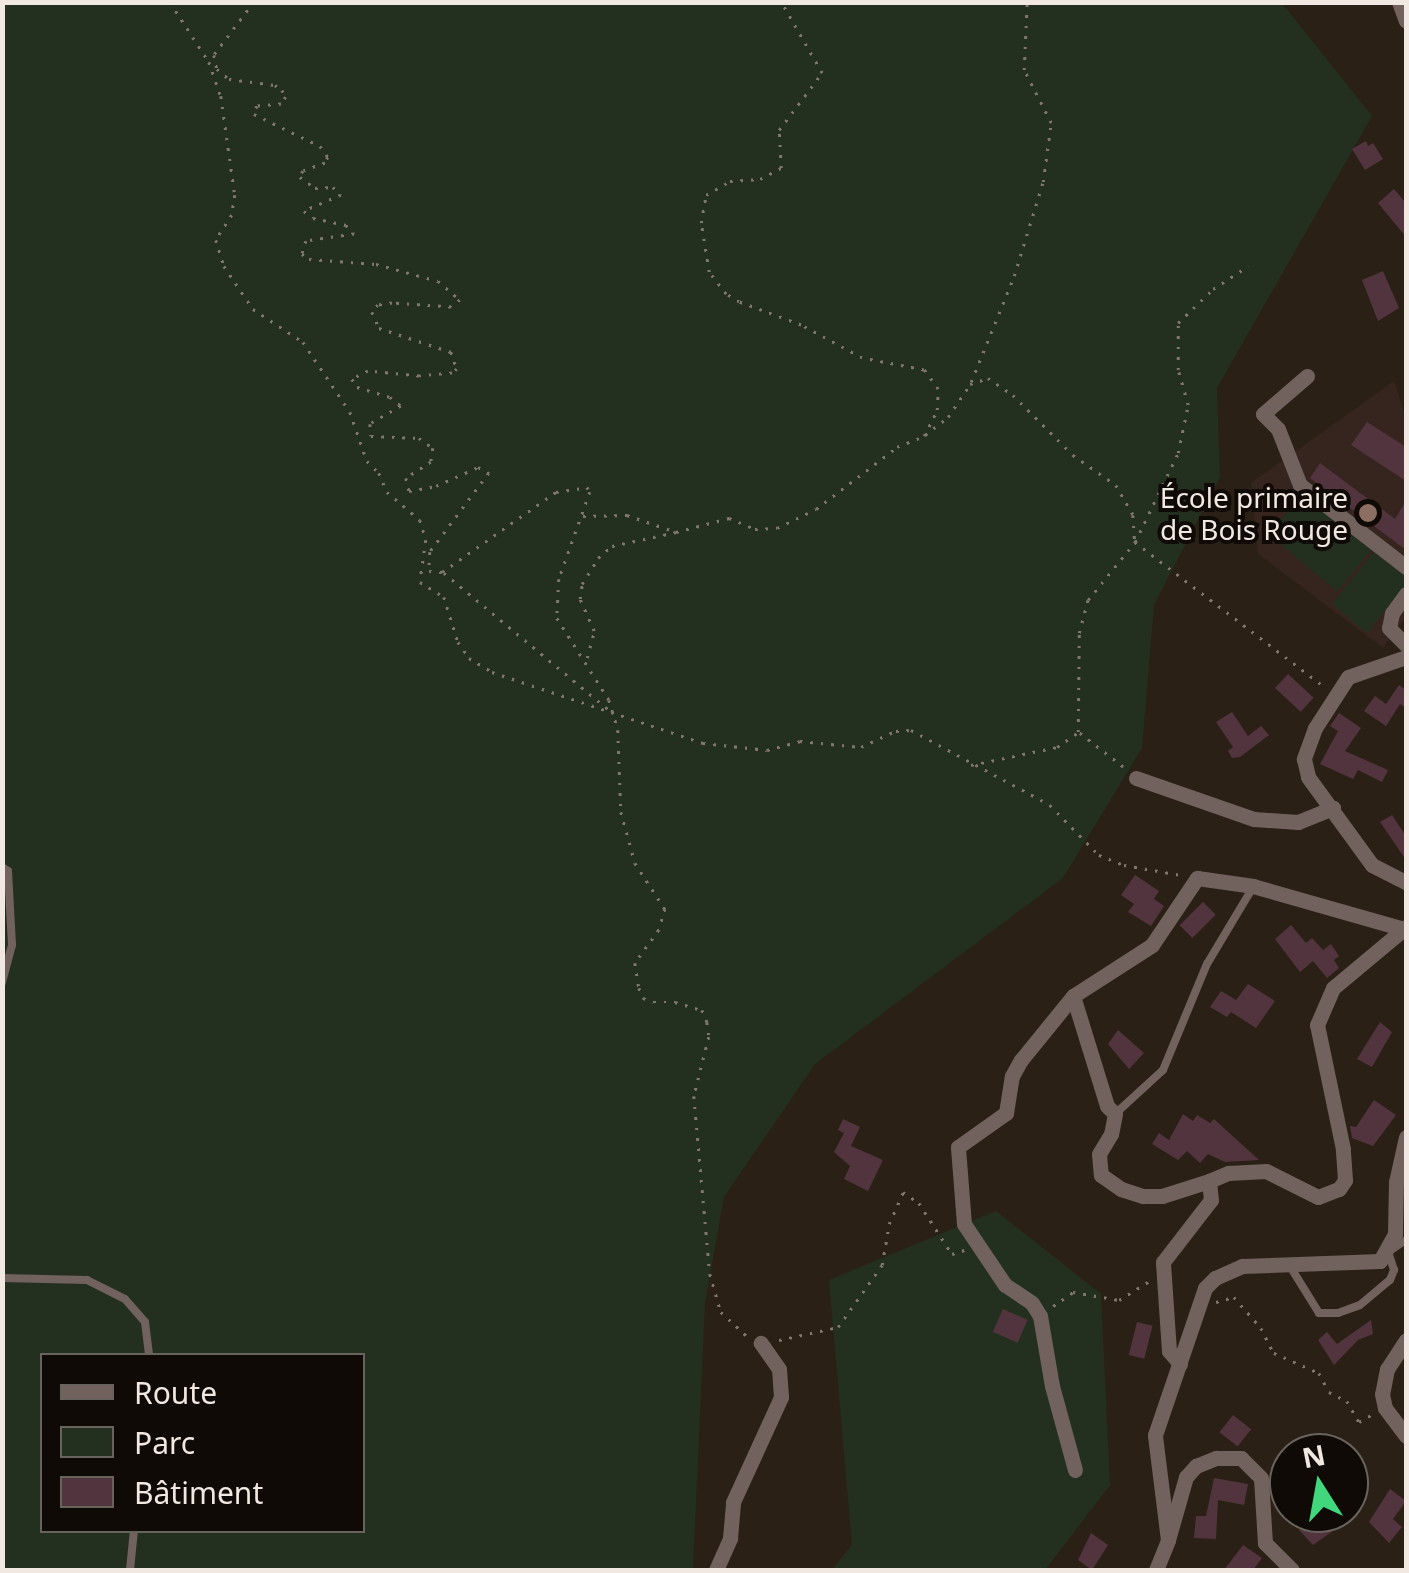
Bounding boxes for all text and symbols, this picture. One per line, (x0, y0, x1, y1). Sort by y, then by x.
place label: École primaire de Bois Rouge (1160, 480, 1348, 546)
marker: École primaire de Bois Rouge (1357, 502, 1379, 524)
legend (40, 1353, 365, 1533)
text: Route (134, 1372, 217, 1413)
text: Parc (134, 1422, 195, 1463)
north arrow (1269, 1433, 1369, 1533)
text: N (1299, 1435, 1328, 1476)
text: Bâtiment (134, 1472, 263, 1513)

